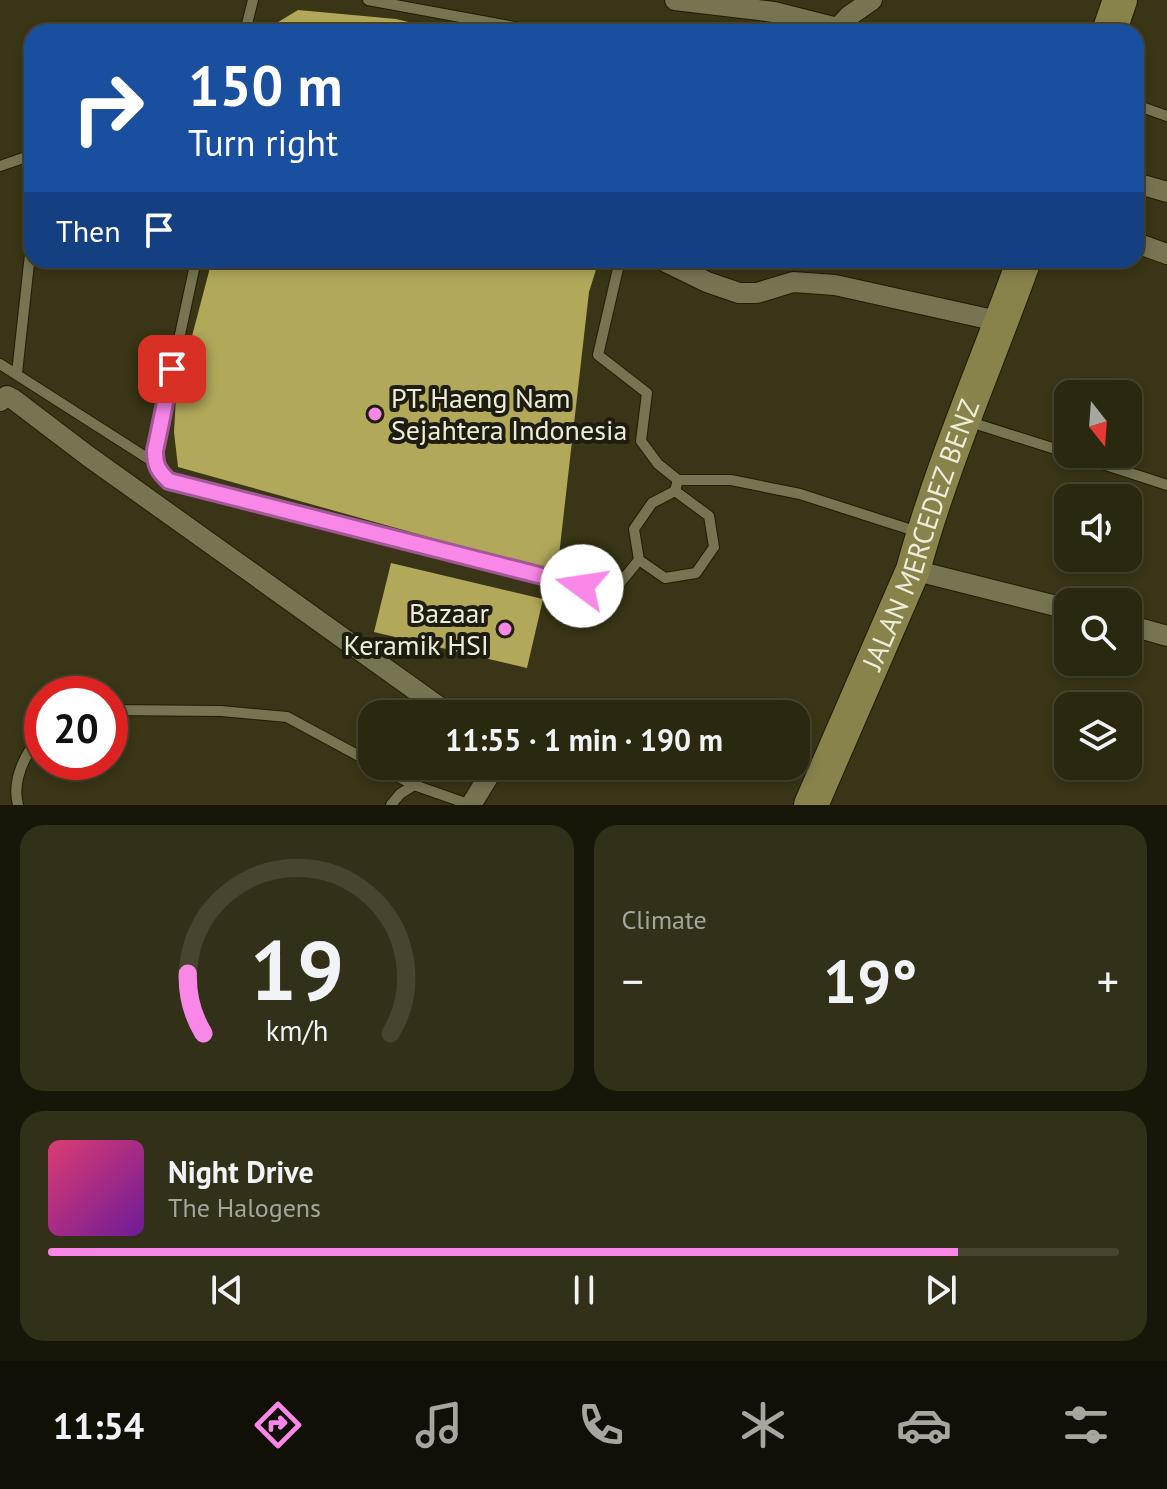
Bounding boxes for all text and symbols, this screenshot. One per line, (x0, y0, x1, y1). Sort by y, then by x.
text: 150 m (188, 49, 343, 121)
icon: right (56, 56, 160, 160)
text: Turn right (188, 119, 338, 166)
icon: arrive (137, 208, 181, 252)
text: Then (56, 211, 121, 250)
pin (138, 335, 206, 403)
icon: arrive (150, 347, 194, 391)
place label: PT. Haeng Nam Sejahtera Indonesia (391, 379, 627, 448)
north arrow (1054, 380, 1142, 468)
map controls (1054, 380, 1142, 780)
street label: JALAN MERCEDEZ BENZ (853, 394, 987, 676)
marker: PT. Haeng Nam Sejahtera Indonesia (366, 405, 384, 423)
button: sound (1054, 484, 1142, 572)
position arrow (540, 544, 624, 628)
button: search (1054, 588, 1142, 676)
place label: Bazaar Keramik HSI (344, 594, 489, 663)
marker: Bazaar Keramik HSI (496, 620, 514, 638)
speed limit sign: 20 (24, 676, 128, 780)
button: layers (1054, 692, 1142, 780)
text: 11:55 · 1 min · 190 m (445, 720, 723, 759)
text: Climate (622, 903, 707, 936)
text: 19 (250, 915, 344, 1023)
text: 19° (823, 942, 917, 1020)
text: − (622, 952, 644, 1009)
text: + (1097, 952, 1119, 1009)
text: km/h (265, 1012, 328, 1049)
text: Night Drive (168, 1152, 314, 1191)
text: The Halogens (168, 1191, 321, 1224)
icon: previous (205, 1268, 249, 1312)
icon: pause (562, 1268, 606, 1312)
icon: next (919, 1268, 963, 1312)
icon: directions (250, 1397, 306, 1453)
icon: music (411, 1397, 467, 1453)
icon: phone (573, 1397, 629, 1453)
icon: climate (735, 1397, 791, 1453)
icon: car (896, 1397, 952, 1453)
icon: filters (1058, 1397, 1114, 1453)
text: 11:54 (53, 1402, 144, 1449)

